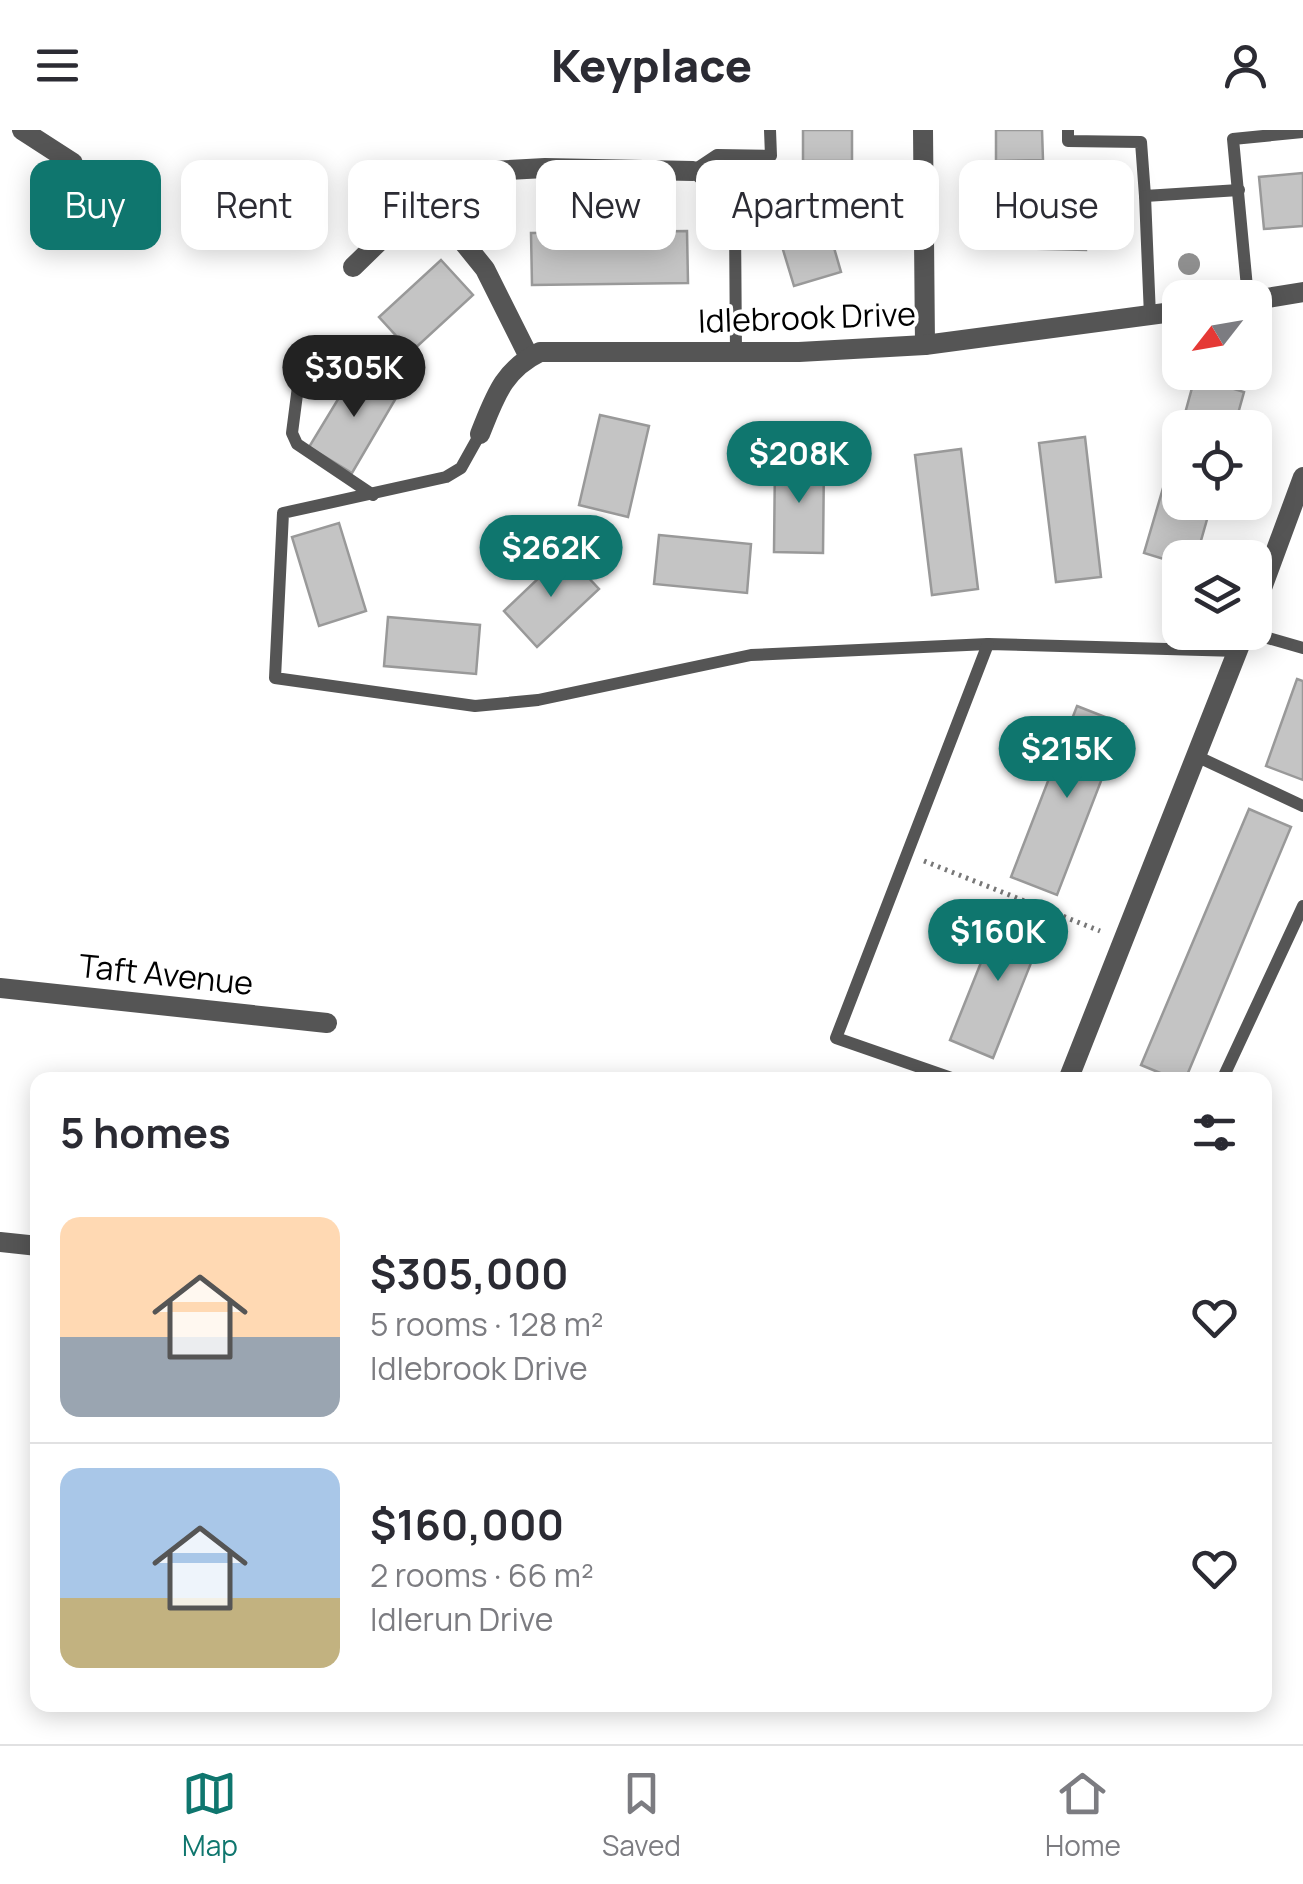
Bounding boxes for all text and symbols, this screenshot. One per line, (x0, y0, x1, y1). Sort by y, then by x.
text: Keyplace (551, 34, 752, 96)
icon: menu (30, 38, 85, 93)
icon: person (1218, 38, 1273, 93)
chip: Buy (30, 160, 161, 250)
chip: Rent (181, 160, 328, 250)
chip: Filters (348, 160, 516, 250)
chip: New (536, 160, 676, 250)
chip: Apartment (696, 160, 939, 250)
chip: House (959, 160, 1134, 250)
north arrow (1162, 280, 1272, 390)
map controls (1162, 280, 1272, 650)
street label: Idlebrook Drive (697, 291, 917, 343)
pin: $305K (284, 335, 424, 420)
text: $305K (304, 345, 404, 389)
button: locate (1162, 410, 1272, 520)
pin: $208K (729, 421, 869, 506)
text: $208K (749, 431, 849, 475)
pin: $262K (481, 515, 621, 600)
text: $262K (502, 525, 600, 569)
button: layers (1162, 540, 1272, 650)
pin: $215K (997, 716, 1137, 801)
text: $215K (1021, 726, 1113, 770)
pin: $160K (928, 899, 1068, 984)
text: $160K (950, 909, 1046, 953)
street label: Taft Avenue (77, 943, 255, 1005)
text: 5 homes (60, 1103, 231, 1161)
icon: filters (1187, 1105, 1242, 1160)
text: $305,000 (370, 1244, 569, 1302)
icon: home (140, 1257, 260, 1377)
icon: heart (1187, 1290, 1242, 1345)
text: 5 rooms · 128 m² (370, 1302, 604, 1346)
text: Idlebrook Drive (370, 1346, 588, 1390)
text: $160,000 (370, 1495, 564, 1553)
icon: home (140, 1508, 260, 1628)
icon: heart (1187, 1541, 1242, 1596)
text: 2 rooms · 66 m² (370, 1553, 594, 1597)
text: Idlerun Drive (370, 1597, 553, 1641)
tab: Map (182, 1766, 238, 1864)
tab: Saved (602, 1766, 681, 1864)
tab: Home (1045, 1766, 1121, 1864)

